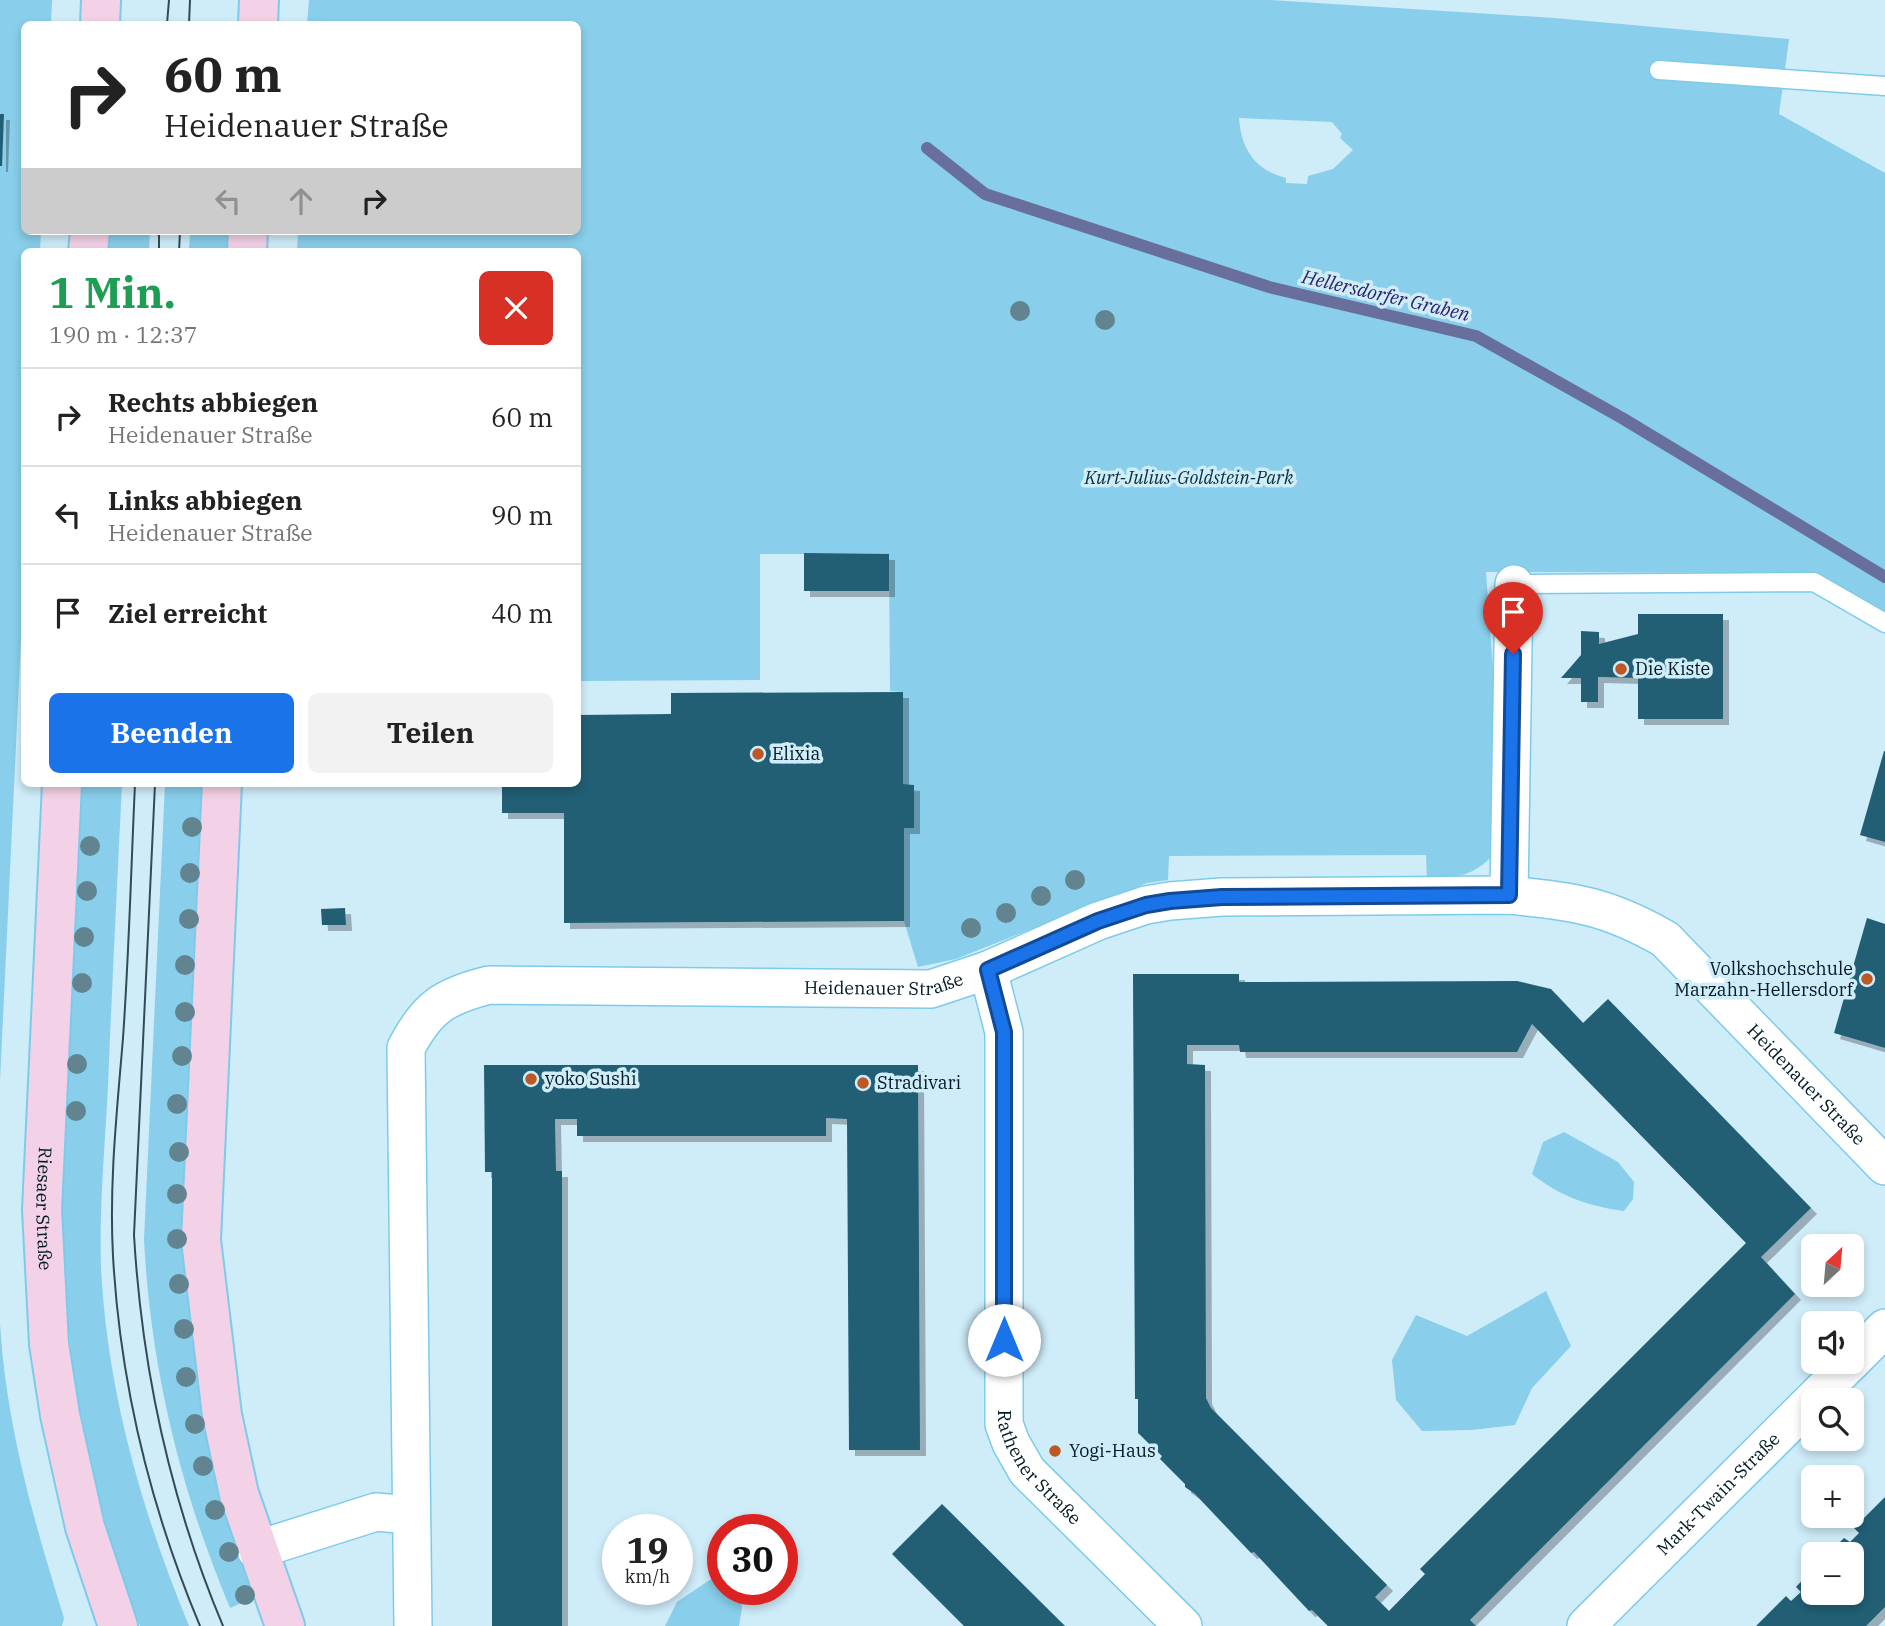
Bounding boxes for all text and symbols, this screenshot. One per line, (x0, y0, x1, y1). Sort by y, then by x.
text: 60 m (164, 42, 282, 105)
icon: right (49, 49, 140, 140)
text: Heidenauer Straße (164, 104, 449, 146)
icon: left (209, 182, 247, 220)
icon: ahead (282, 182, 320, 220)
icon: right (355, 182, 393, 220)
water label: Hellersdorfer Graben (1299, 264, 1472, 326)
text: 1 Min. (49, 265, 176, 320)
button: close (479, 271, 553, 345)
text: 190 m · 12:37 (49, 319, 198, 349)
text: Rechts abbiegen (108, 385, 318, 419)
icon: right (49, 398, 87, 436)
text: 60 m (491, 400, 553, 434)
text: Heidenauer Straße (108, 419, 313, 449)
park label: Kurt-Julius-Goldstein-Park (1084, 466, 1294, 489)
text: Links abbiegen (108, 483, 303, 517)
icon: left (49, 496, 87, 534)
text: 90 m (491, 498, 553, 532)
text: Heidenauer Straße (108, 517, 313, 547)
pin (1483, 582, 1543, 654)
icon: arrive (1494, 593, 1532, 631)
icon: arrive (49, 594, 87, 632)
text: Ziel erreicht (108, 596, 267, 630)
text: 40 m (491, 596, 553, 630)
place label: Die Kiste (1635, 657, 1710, 680)
marker: Die Kiste (1613, 661, 1629, 677)
button: Beenden (49, 693, 294, 773)
button: Teilen (308, 693, 553, 773)
place label: Elixia (772, 742, 820, 765)
marker: Elixia (750, 746, 766, 762)
place label: Volkshochschule Marzahn-Hellersdorf (1674, 957, 1855, 1001)
street label: Heidenauer Straße (804, 967, 966, 1000)
marker: Volkshochschule Marzahn-Hellersdorf (1859, 971, 1875, 987)
street label: Heidenauer Straße (1742, 1019, 1871, 1150)
place label: yoko Sushi (545, 1067, 637, 1090)
marker: yoko Sushi (523, 1071, 539, 1087)
place label: Stradivari (877, 1071, 962, 1094)
marker: Stradivari (855, 1075, 871, 1091)
street label: Riesaer Straße (31, 1146, 57, 1271)
north arrow (1801, 1234, 1864, 1297)
map controls (1801, 1234, 1864, 1605)
position arrow (967, 1303, 1041, 1377)
button: sound (1801, 1311, 1864, 1374)
button: search (1801, 1388, 1864, 1451)
street label: Rathener Straße (993, 1410, 1086, 1529)
street label: Mark-Twain-Straße (1652, 1427, 1785, 1560)
place label: Yogi-Haus (1069, 1439, 1156, 1462)
marker: Yogi-Haus (1047, 1443, 1063, 1459)
button: + (1801, 1465, 1864, 1528)
speed limit sign: 30 (707, 1514, 798, 1605)
text: 19 (626, 1527, 669, 1573)
button: − (1801, 1542, 1864, 1605)
text: km/h (625, 1565, 670, 1588)

